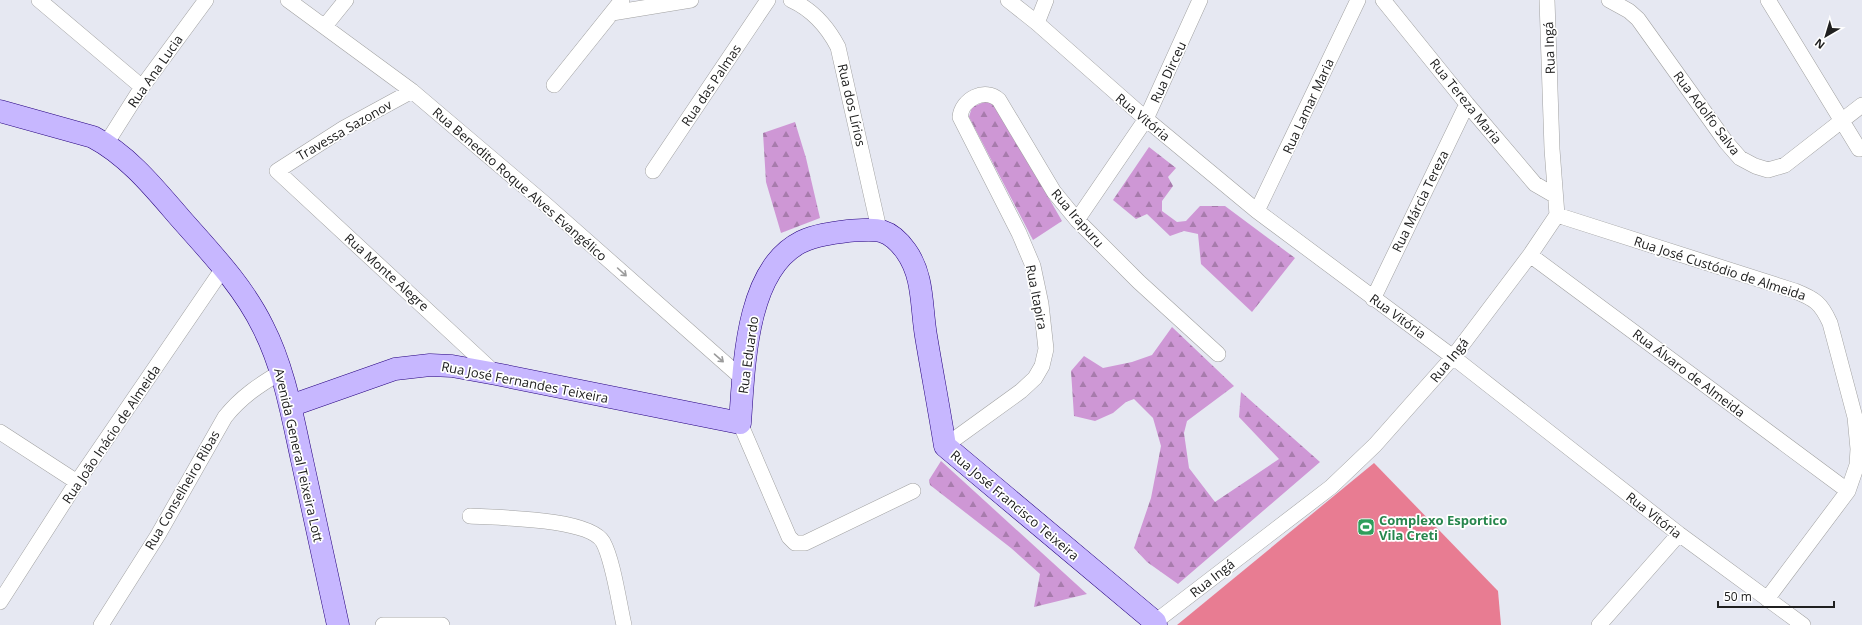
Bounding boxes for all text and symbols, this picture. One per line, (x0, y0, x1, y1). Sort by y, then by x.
north arrow (1806, 16, 1846, 56)
street label: Rua Ingá (1539, 21, 1559, 75)
street label: Rua Ana Lucia (123, 31, 187, 111)
text: N (1811, 36, 1828, 53)
street label: Rua Dirceu (1146, 38, 1190, 106)
street label: Rua das Palmas (677, 41, 745, 129)
street label: Rua Tereza Maria (1426, 54, 1506, 148)
street label: Rua Lamar Maria (1278, 55, 1338, 157)
street label: Rua dos Lírios (834, 62, 870, 148)
street label: Rua Adolfo Salva (1669, 67, 1745, 159)
street label: Rua Vitória (1112, 89, 1174, 145)
street label: Travessa Sazonov (293, 95, 395, 165)
street label: Rua Benedito Roque Alves Evangélico (429, 103, 611, 265)
street label: Rua Márcia Tereza (1388, 147, 1452, 255)
street label: Rua Irapuru (1048, 185, 1108, 251)
street label: Rua Monte Alegre (341, 229, 433, 315)
street label: Rua José Custódio de Almeida (1632, 232, 1808, 304)
street label: Rua Itapira (1022, 263, 1052, 331)
one-way arrow (616, 268, 627, 277)
street label: Rua Vitória (1366, 289, 1430, 343)
street label: Rua Eduardo (734, 315, 762, 395)
street label: Rua Álvaro de Almeida (1629, 325, 1749, 421)
street label: Rua Ingá (1425, 334, 1473, 386)
one-way arrow (714, 354, 724, 363)
street label: Rua José Fernandes Teixeira (440, 357, 610, 407)
street label: Rua João Inácio de Almeida (58, 361, 164, 507)
street label: Avenida General Teixeira Lott (270, 366, 328, 544)
street label: Rua Conselheiro Ribas (140, 427, 224, 553)
street label: Rua José Francisco Teixeira (947, 446, 1083, 564)
street label: Rua Vitória (1622, 488, 1686, 542)
place label: Complexo Esportico Vila Creti (1379, 511, 1507, 544)
sports icon: Complexo Esportico Vila Creti (1356, 517, 1376, 537)
street label: Rua Ingá (1186, 555, 1238, 601)
scale bar (1718, 583, 1834, 609)
text: 50 m (1724, 588, 1752, 605)

